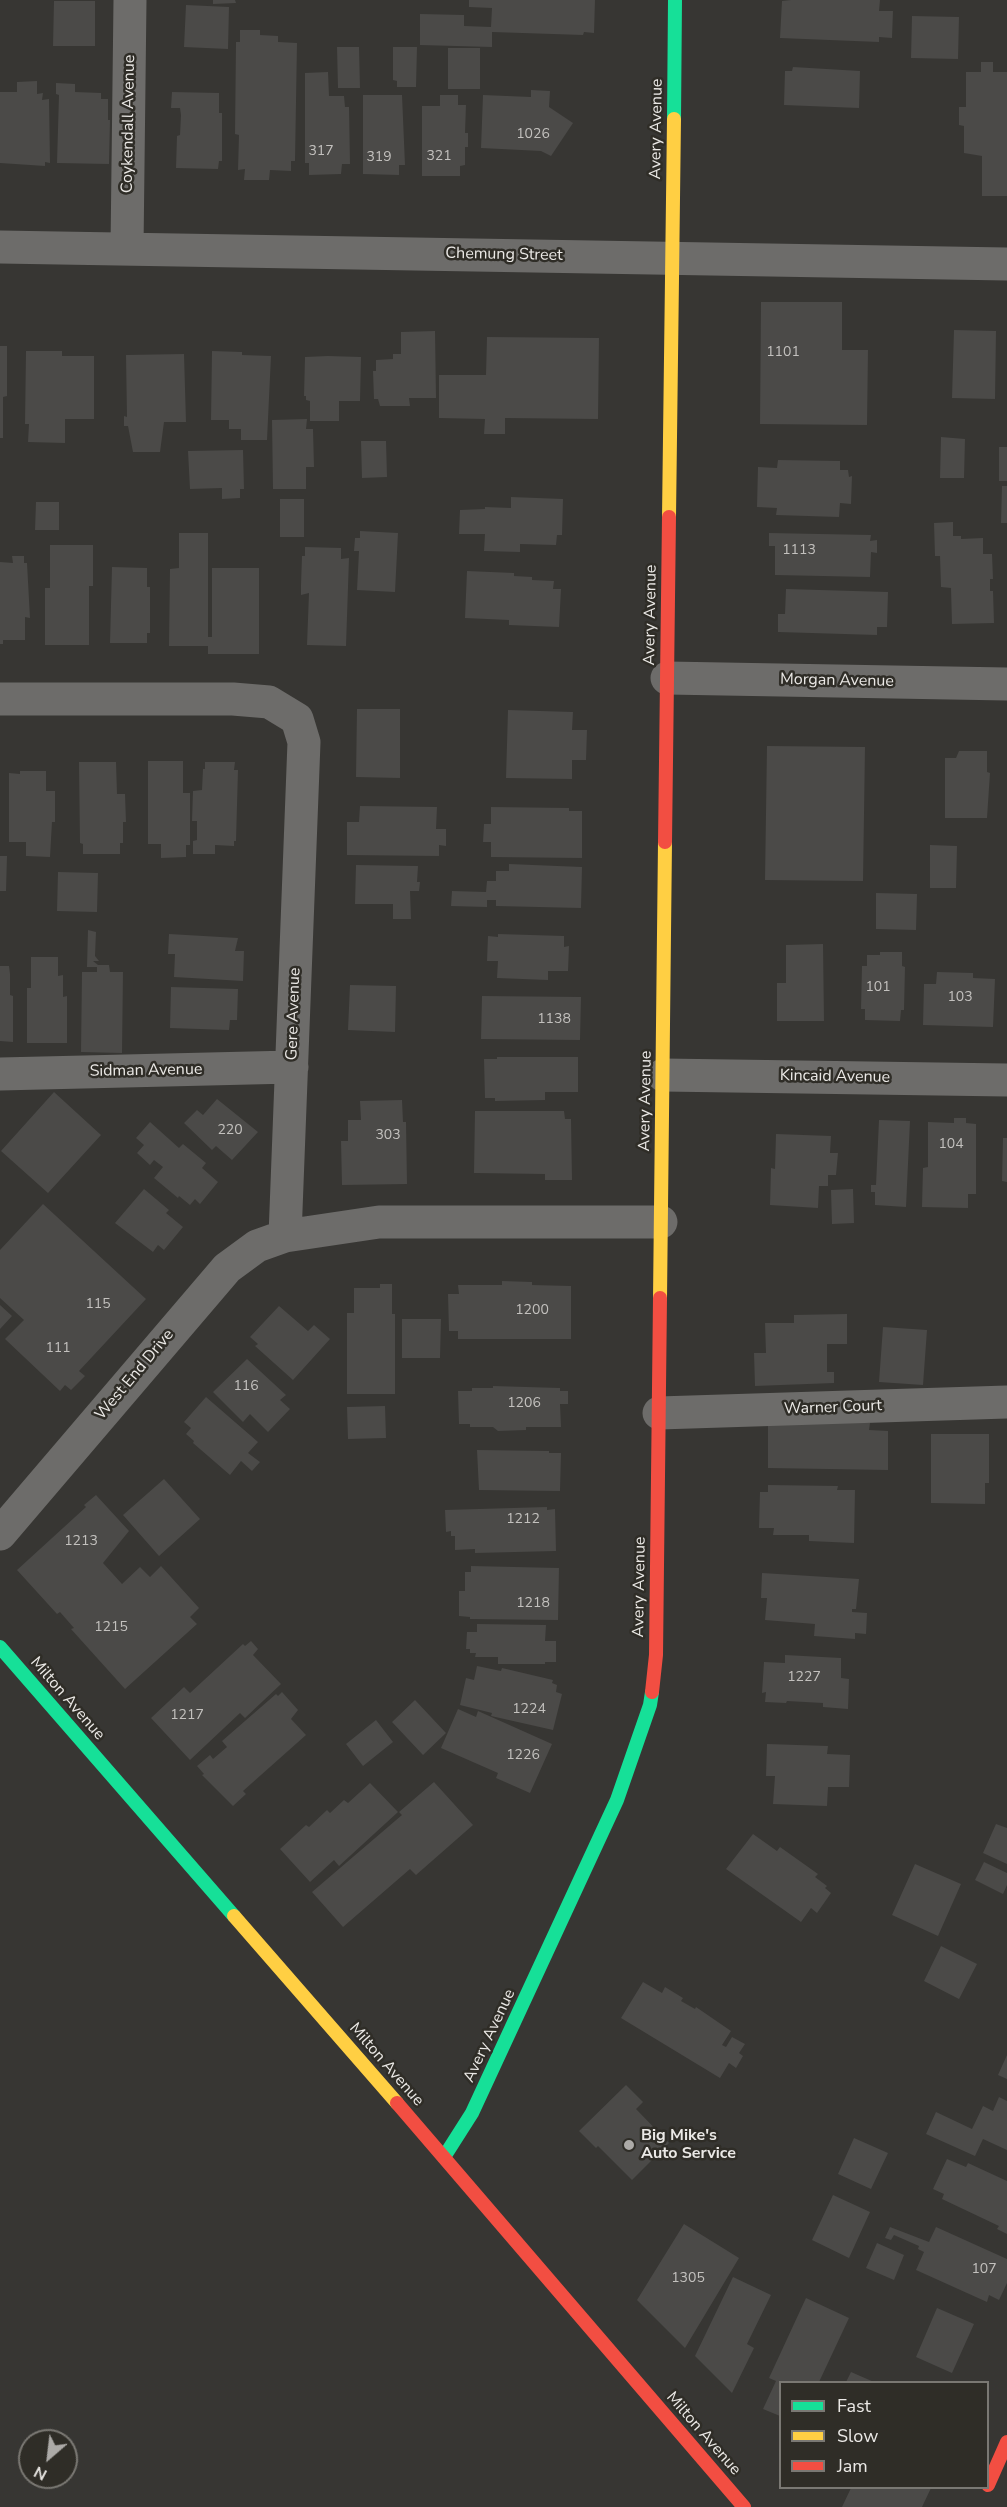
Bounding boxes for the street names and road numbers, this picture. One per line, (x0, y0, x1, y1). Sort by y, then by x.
street label: Coykendall Avenue (118, 55, 140, 193)
street label: Avery Avenue (647, 78, 667, 180)
street label: Chemung Street (445, 244, 563, 266)
street label: Avery Avenue (641, 564, 661, 666)
street label: Morgan Avenue (780, 670, 894, 692)
street label: Gere Avenue (283, 967, 305, 1061)
street label: Avery Avenue (636, 1050, 656, 1152)
street label: Sidman Avenue (89, 1060, 203, 1082)
street label: Kincaid Avenue (780, 1066, 890, 1088)
street label: West End Drive (92, 1326, 178, 1424)
street label: Warner Court (784, 1397, 882, 1419)
street label: Avery Avenue (630, 1536, 650, 1638)
street label: Milton Avenue (26, 1653, 108, 1745)
street label: Avery Avenue (460, 1986, 520, 2086)
street label: Milton Avenue (345, 2019, 427, 2111)
street label: Milton Avenue (662, 2388, 744, 2480)

